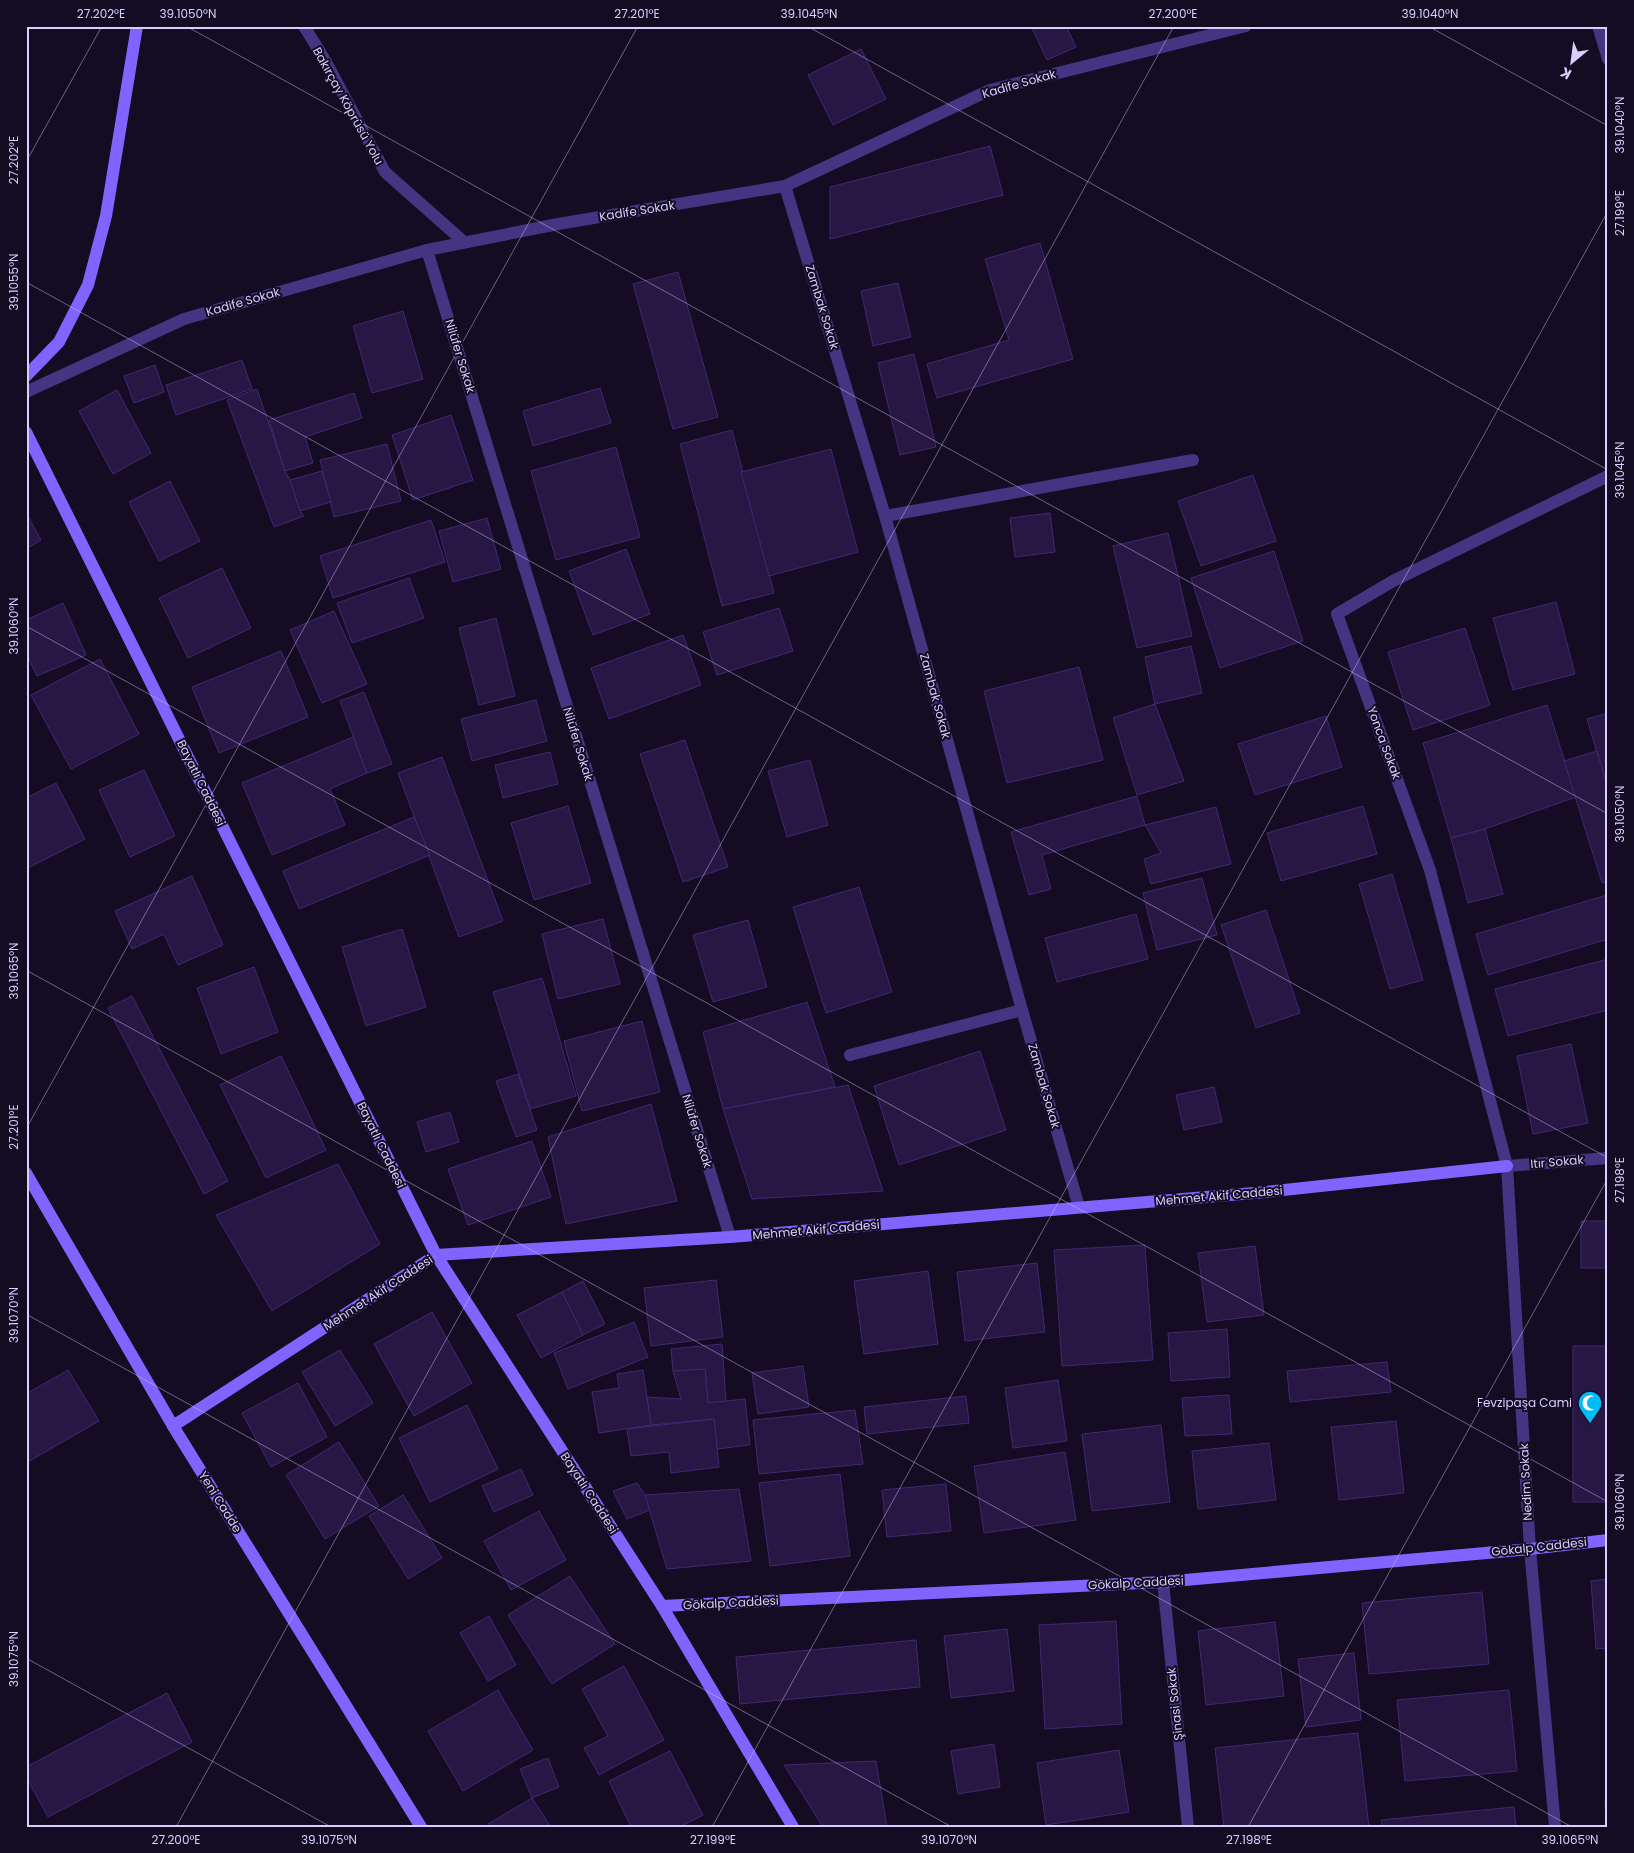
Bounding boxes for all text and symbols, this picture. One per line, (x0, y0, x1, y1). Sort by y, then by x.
text: 27.202°E (77, 5, 125, 22)
text: 39.1050°N (160, 5, 216, 22)
text: 27.201°E (614, 5, 660, 22)
text: 39.1045°N (781, 5, 837, 22)
text: 27.200°E (1148, 5, 1198, 22)
text: 39.1040°N (1402, 5, 1458, 22)
north arrow (1546, 38, 1596, 88)
street label: Bakırçay Köprüsü Yolu (309, 44, 388, 168)
text: K (1556, 62, 1575, 84)
street label: Kadife Sokak (980, 65, 1059, 102)
text: 39.1040°N (1611, 97, 1628, 153)
text: 27.202°E (5, 136, 22, 184)
text: 27.199°E (1611, 190, 1628, 236)
street label: Kadife Sokak (598, 196, 677, 225)
text: 39.1055°N (5, 254, 22, 310)
street label: Zambak Sokak (802, 262, 844, 352)
street label: Kadife Sokak (204, 283, 283, 320)
street label: Nilüfer Sokak (441, 317, 480, 396)
text: 39.1045°N (1611, 442, 1628, 498)
text: 39.1060°N (5, 597, 22, 655)
street label: Zambak Sokak (916, 651, 955, 741)
street label: Yonca Sokak (1363, 704, 1406, 782)
street label: Nilüfer Sokak (559, 705, 598, 784)
street label: Bayatlı Caddesi (173, 737, 230, 829)
text: 39.1050°N (1611, 786, 1628, 842)
text: 39.1065°N (5, 942, 22, 1000)
street label: Zambak Sokak (1024, 1041, 1065, 1131)
street label: Nilüfer Sokak (678, 1092, 717, 1171)
street label: Bayatlı Caddesi (353, 1099, 410, 1191)
text: 27.201°E (5, 1104, 22, 1150)
street label: Itır Sokak (1530, 1151, 1585, 1172)
text: 27.198°E (1611, 1157, 1628, 1203)
street label: Mehmet Akif Caddesi (1155, 1181, 1283, 1210)
street label: Mehmet Akif Caddesi (752, 1215, 880, 1244)
street label: Mehmet Akif Caddesi (320, 1251, 436, 1334)
text: 39.1070°N (5, 1287, 22, 1343)
mosque icon: Fevzipaşa Cami (1577, 1390, 1603, 1424)
place label: Fevzipaşa Cami (1477, 1394, 1572, 1411)
street label: Nedim Sokak (1515, 1442, 1536, 1521)
street label: Bayatlı Caddesi (557, 1449, 622, 1537)
street label: Yeni Cadde (195, 1468, 246, 1536)
text: 39.1060°N (1611, 1473, 1628, 1531)
street label: Gökalp Caddesi (1490, 1533, 1588, 1560)
street label: Gökalp Caddesi (1088, 1572, 1184, 1593)
street label: Gökalp Caddesi (683, 1592, 779, 1613)
text: 39.1075°N (5, 1631, 22, 1687)
street label: Şinasi Sokak (1162, 1666, 1187, 1741)
text: 27.200°E (151, 1831, 201, 1848)
text: 39.1075°N (301, 1831, 357, 1848)
text: 27.199°E (690, 1831, 736, 1848)
text: 39.1070°N (921, 1831, 977, 1848)
text: 27.198°E (1226, 1831, 1272, 1848)
text: 39.1065°N (1541, 1831, 1599, 1848)

